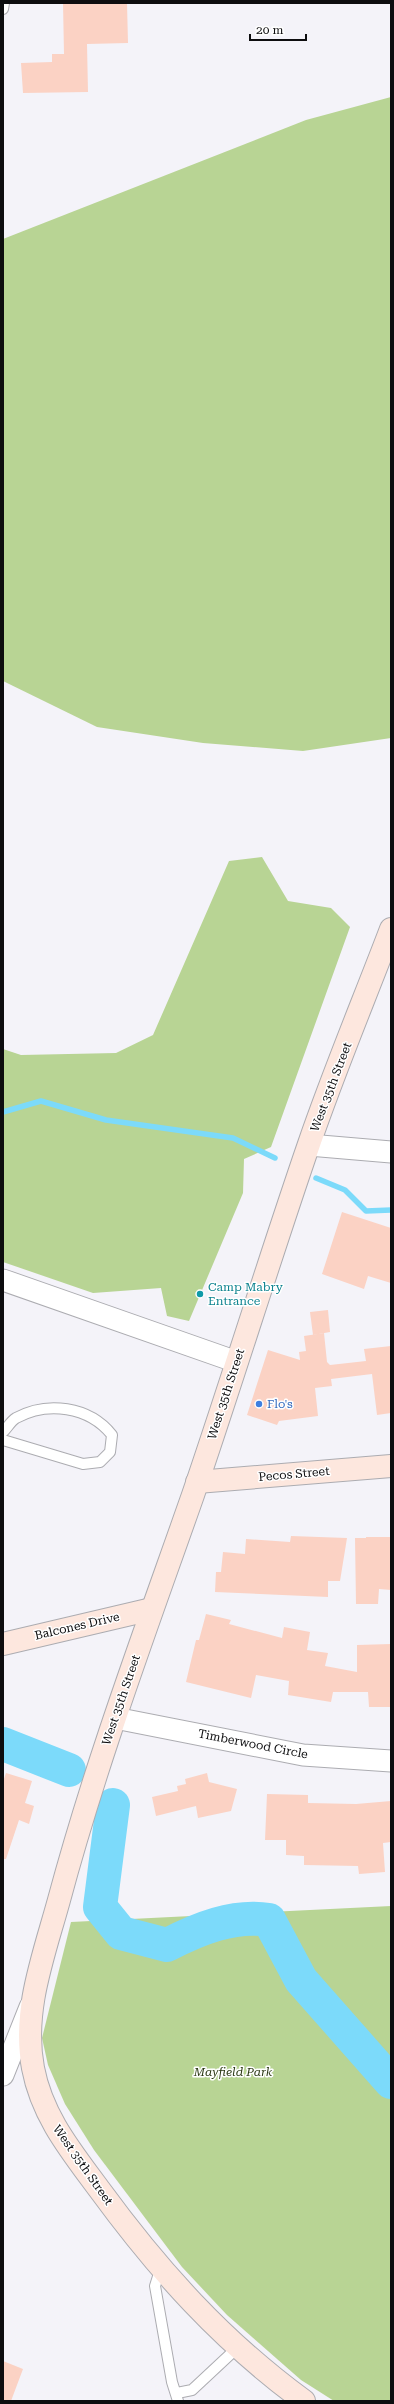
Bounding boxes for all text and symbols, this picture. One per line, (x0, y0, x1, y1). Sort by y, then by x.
scale bar (250, 16, 306, 42)
text: 20 m (256, 23, 283, 37)
street label: West 35th Street (308, 1040, 355, 1134)
place label: Camp Mabry Entrance (208, 1280, 284, 1308)
marker: Camp Mabry Entrance (195, 1289, 205, 1299)
street label: West 35th Street (205, 1346, 247, 1441)
place label: Flo's (267, 1397, 293, 1411)
marker: Flo's (254, 1399, 264, 1409)
street label: Pecos Street (258, 1464, 331, 1484)
street label: Balcones Drive (33, 1609, 121, 1643)
street label: West 35th Street (99, 1653, 143, 1747)
street label: Timberwood Circle (197, 1726, 310, 1762)
park label: Mayfield Park (193, 2065, 273, 2079)
street label: West 35th Street (50, 2122, 116, 2208)

